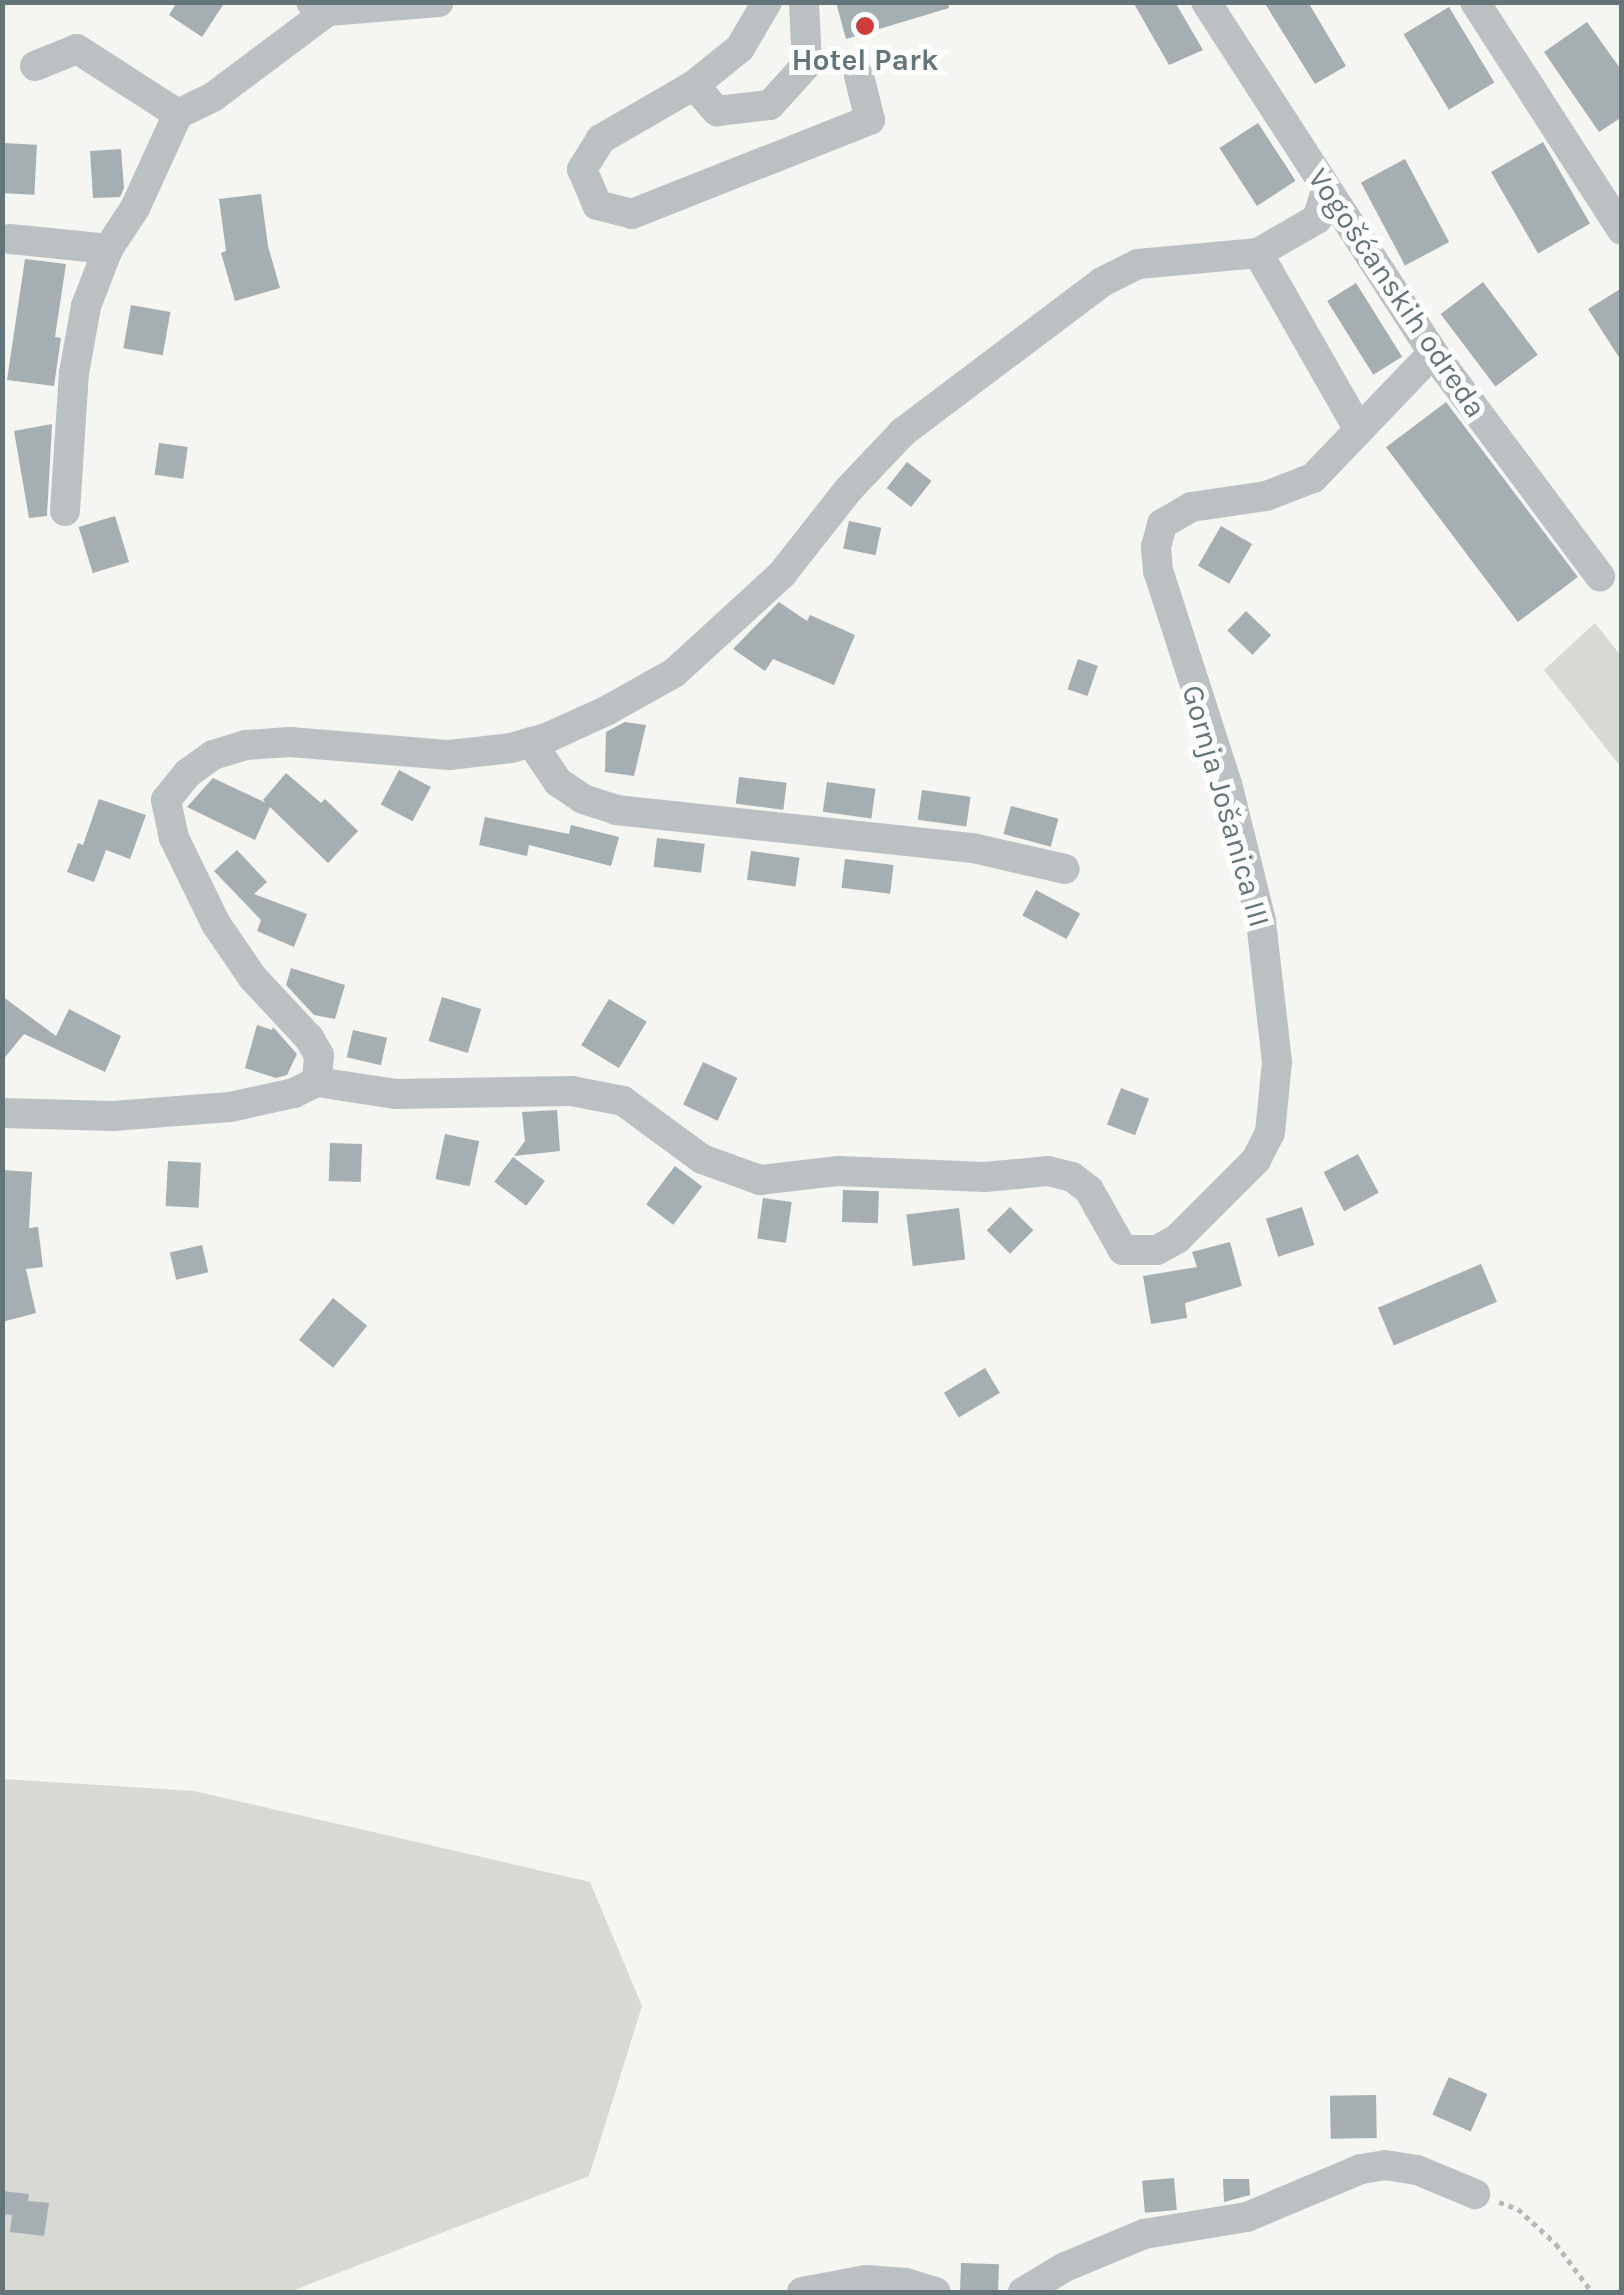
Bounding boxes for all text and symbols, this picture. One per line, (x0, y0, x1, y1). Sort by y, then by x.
marker: Hotel Park (854, 15, 876, 37)
place label: Hotel Park (791, 42, 939, 78)
street label: Vogošćanskih odreda (1300, 161, 1494, 425)
street label: Gornja Jošanica III (1174, 681, 1278, 931)

